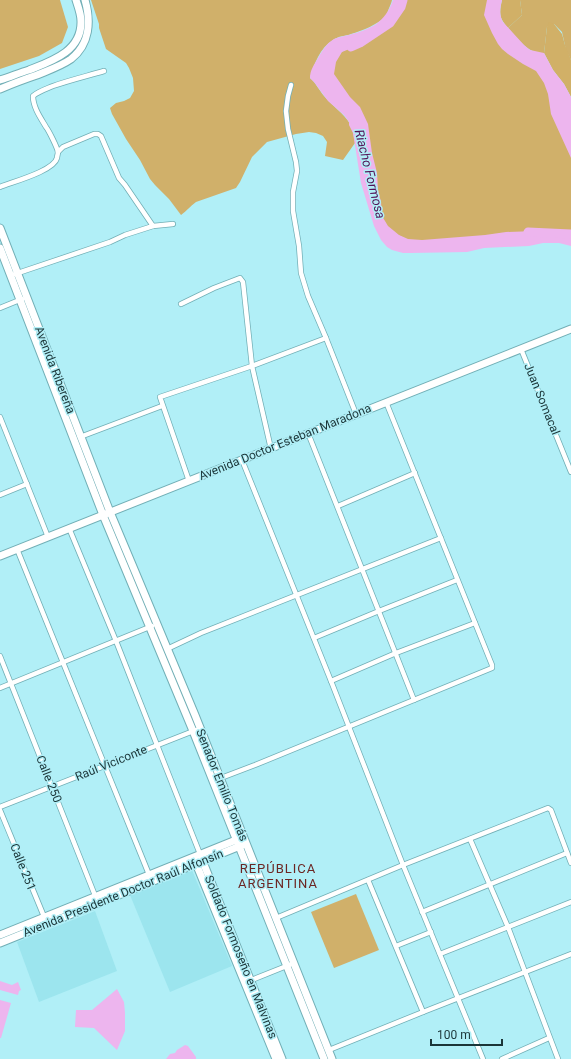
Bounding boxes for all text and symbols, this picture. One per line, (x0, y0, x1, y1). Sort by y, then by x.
water label: Riacho Formosa (352, 128, 388, 220)
street label: Avenida Ribereña (32, 324, 78, 416)
street label: Juan Somacal (521, 361, 563, 437)
street label: Avenida Doctor Esteban Maradona (197, 401, 373, 483)
street label: Senador Emilio Tomás (193, 727, 251, 843)
street label: Raúl Viciconte (73, 742, 149, 784)
street label: Calle 250 (33, 753, 65, 805)
street label: Calle 251 (7, 841, 39, 893)
street label: Avenida Presidente Doctor Raúl Alfonsín (21, 846, 225, 940)
district label: REPÚBLICA ARGENTINA (238, 861, 318, 891)
street label: Soldado Formoseño en Malvinas (202, 873, 280, 1041)
scale bar (431, 1021, 502, 1047)
text: 100 m (437, 1028, 471, 1042)

